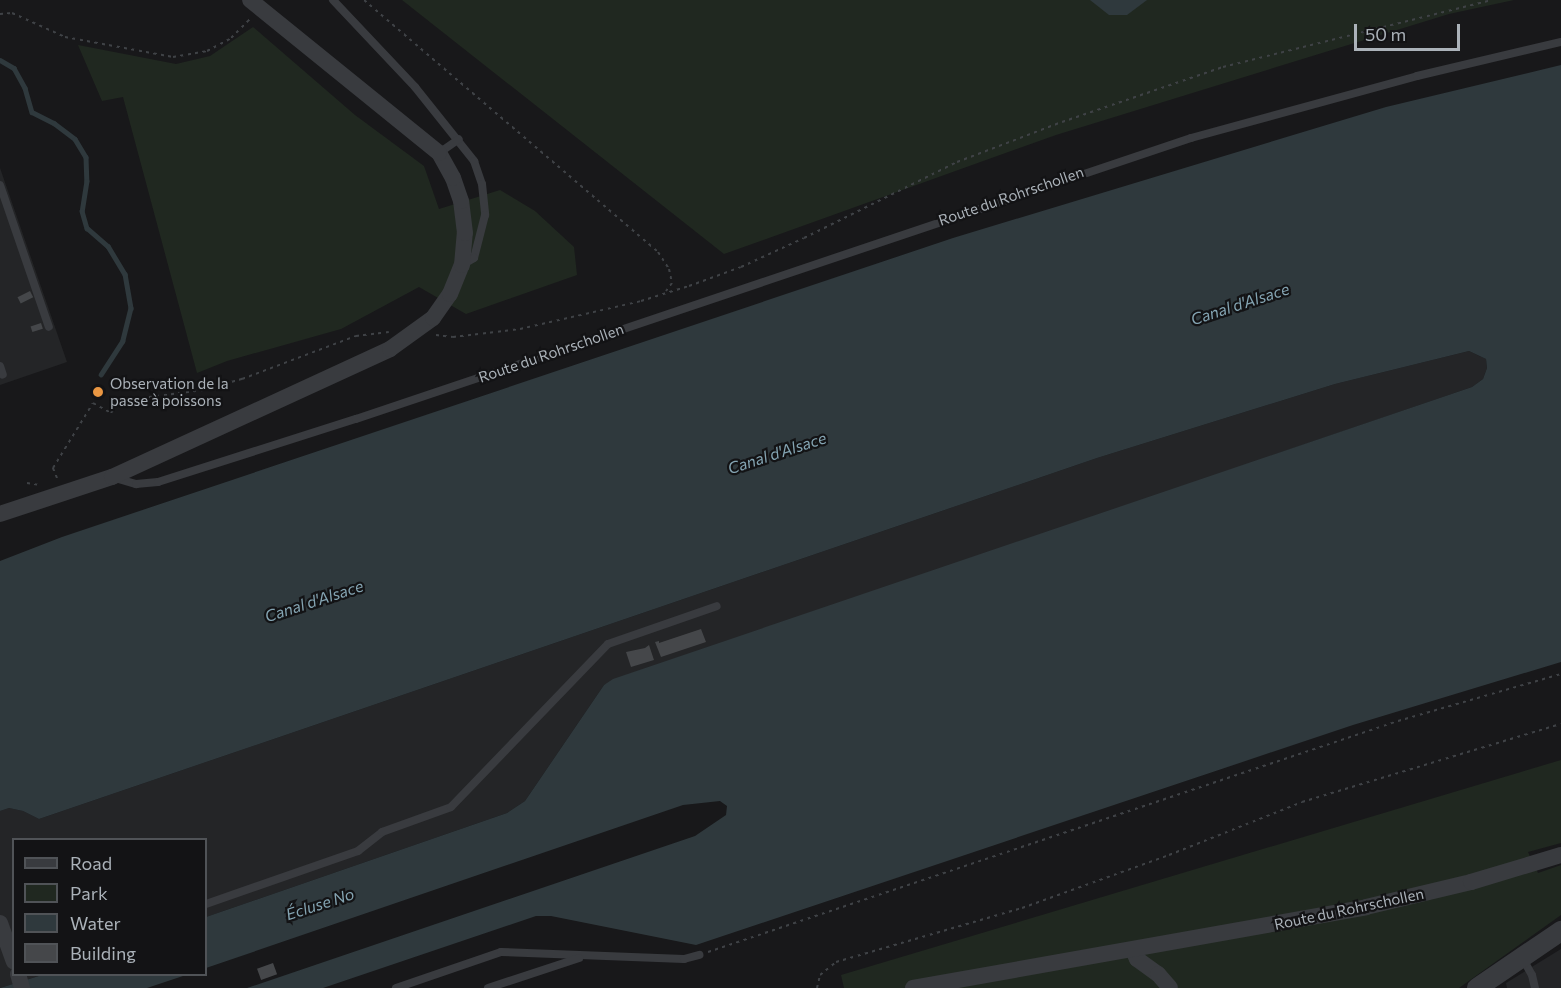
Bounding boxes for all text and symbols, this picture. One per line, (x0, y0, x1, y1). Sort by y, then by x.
scale bar (1357, 12, 1464, 50)
text: 50 m (1365, 23, 1406, 45)
street label: Route du Rohrschollen (936, 163, 1086, 229)
water label: Canal d'Alsace (1188, 279, 1292, 329)
street label: Route du Rohrschollen (476, 320, 626, 386)
place label: Observation de la passe à poissons (110, 374, 229, 409)
marker: Observation de la passe à poissons (91, 385, 105, 399)
water label: Canal d'Alsace (725, 428, 829, 478)
water label: Canal d'Alsace (262, 576, 366, 626)
legend (12, 838, 207, 976)
text: Road (70, 852, 112, 874)
text: Park (70, 882, 108, 904)
water label: Écluse No (283, 884, 357, 924)
street label: Route du Rohrschollen (1273, 884, 1425, 934)
text: Water (70, 912, 121, 934)
text: Building (70, 942, 136, 964)

